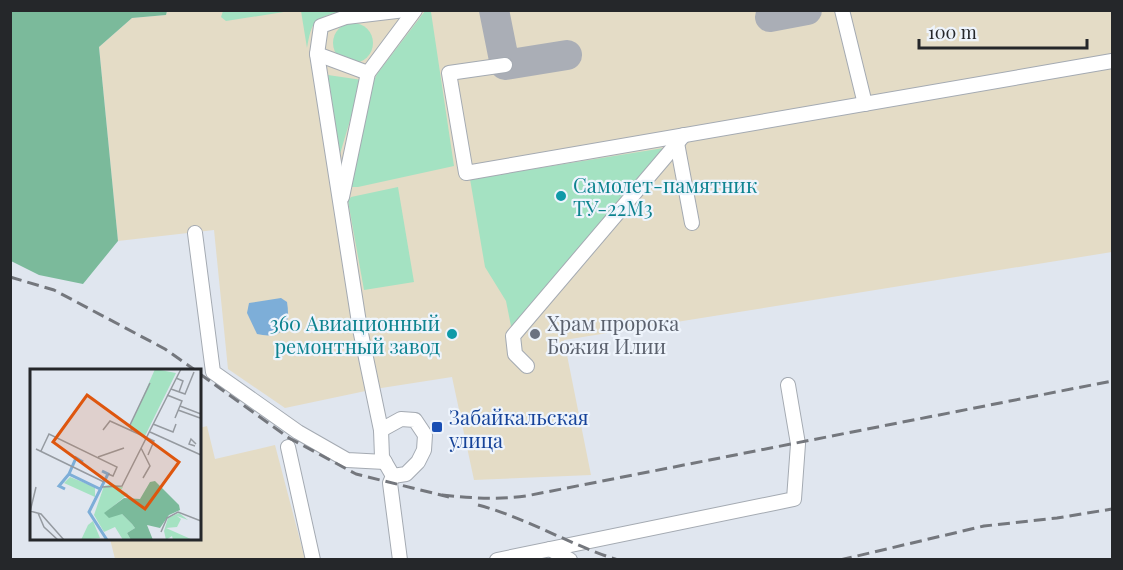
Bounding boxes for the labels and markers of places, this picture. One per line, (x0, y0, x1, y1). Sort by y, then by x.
place label: Самолет-памятник ТУ-22М3 (573, 171, 758, 221)
marker: Самолет-памятник ТУ-22М3 (554, 189, 568, 203)
place label: 360 Авиационный ремонтный завод (270, 309, 441, 359)
place label: Храм пророка Божия Илии (547, 309, 679, 359)
marker: 360 Авиационный ремонтный завод (445, 327, 459, 341)
marker: Храм пророка Божия Илии (528, 327, 542, 341)
place label: Забайкальская улица (448, 403, 589, 453)
marker: Забайкальская улица (430, 420, 444, 434)

